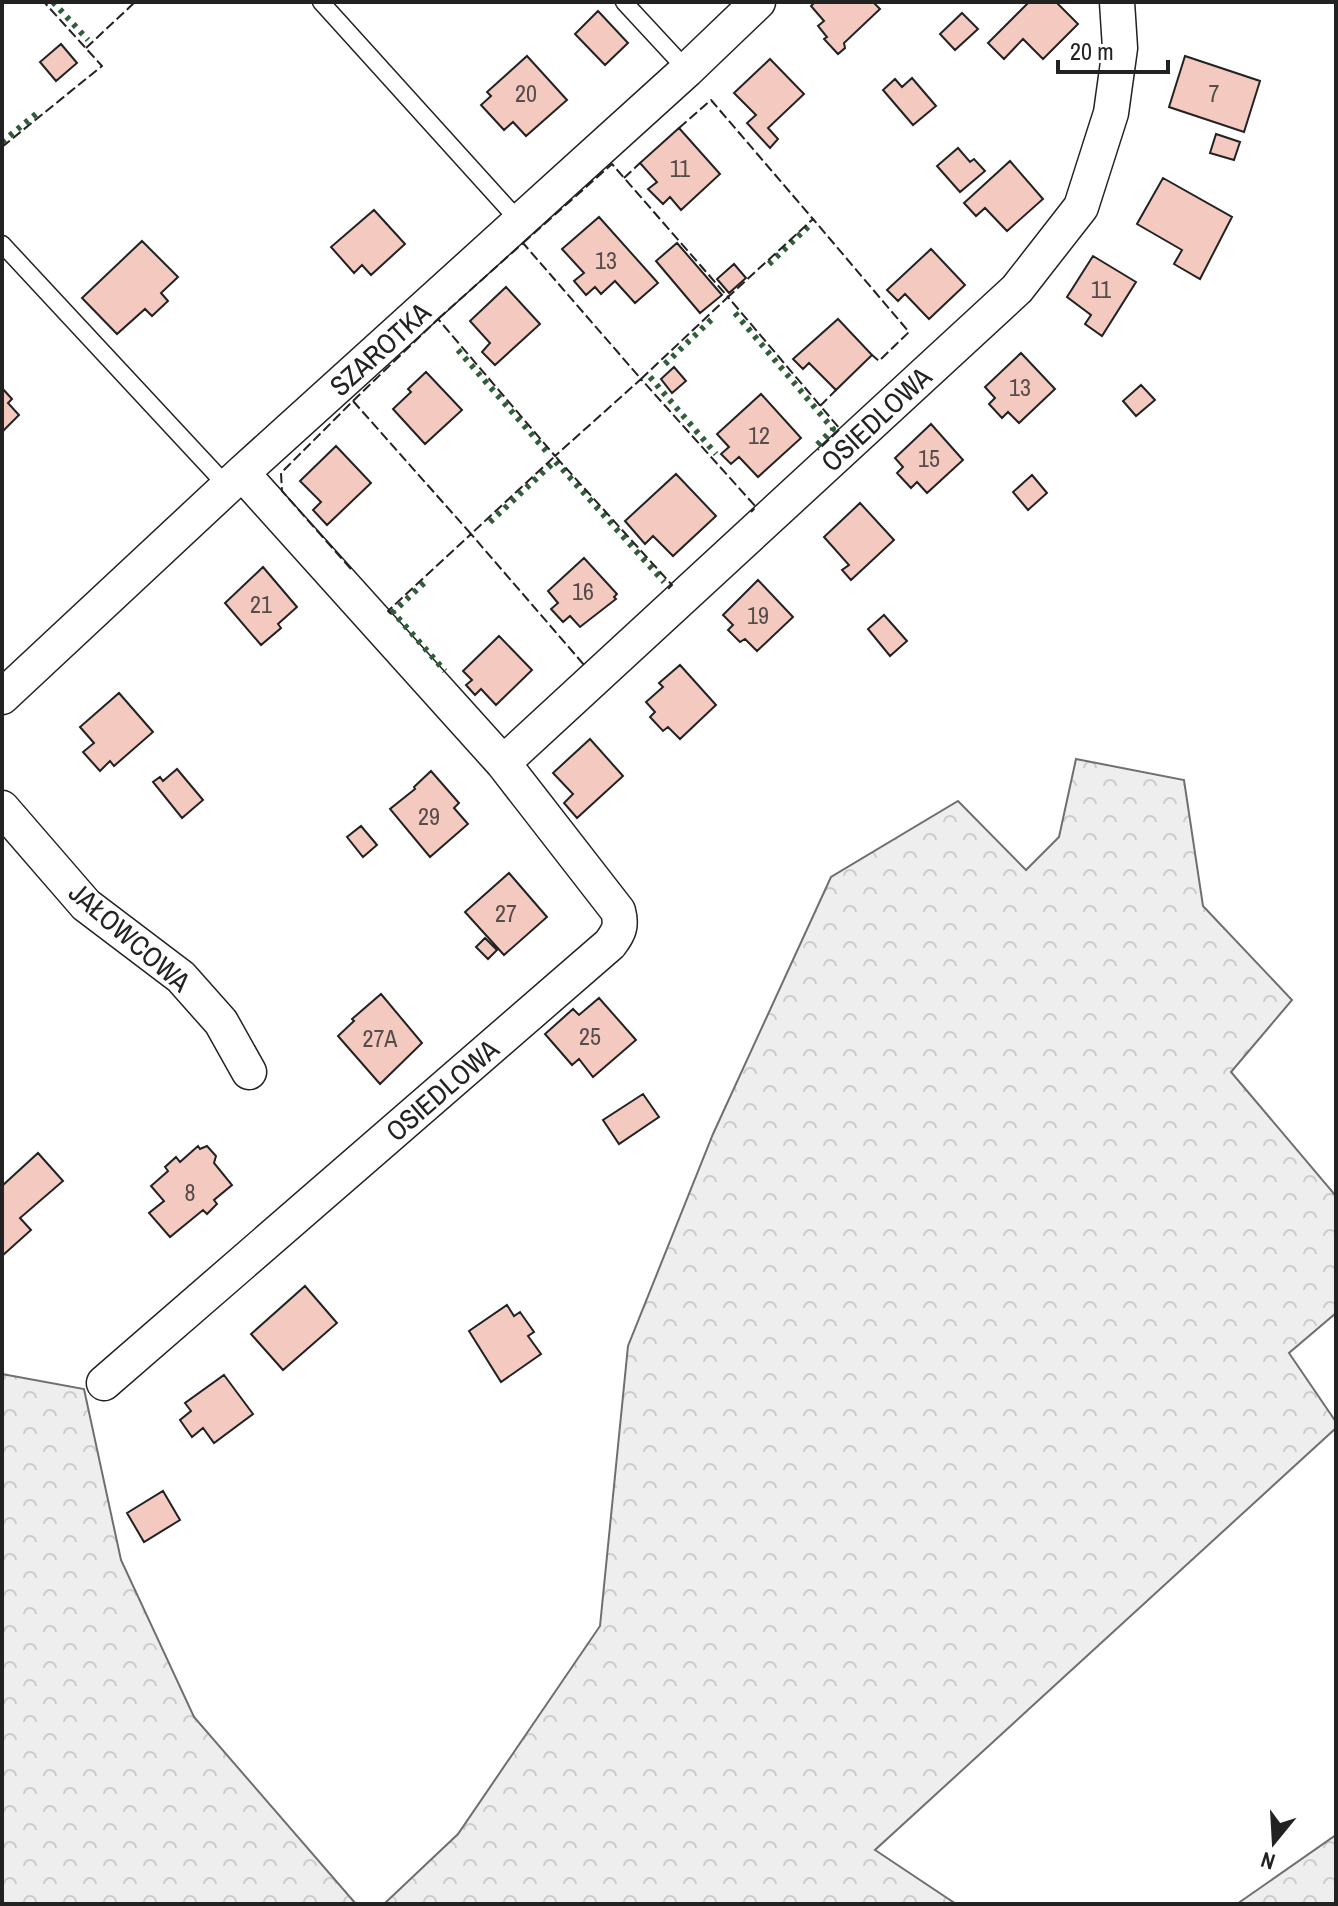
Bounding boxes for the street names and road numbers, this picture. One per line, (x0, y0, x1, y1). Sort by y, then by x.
street label: SZAROTKA (321, 293, 439, 405)
street label: OSIEDLOWA (812, 358, 940, 480)
street label: JAŁOWCOWA (61, 874, 199, 1001)
street label: OSIEDLOWA (377, 1030, 507, 1150)

